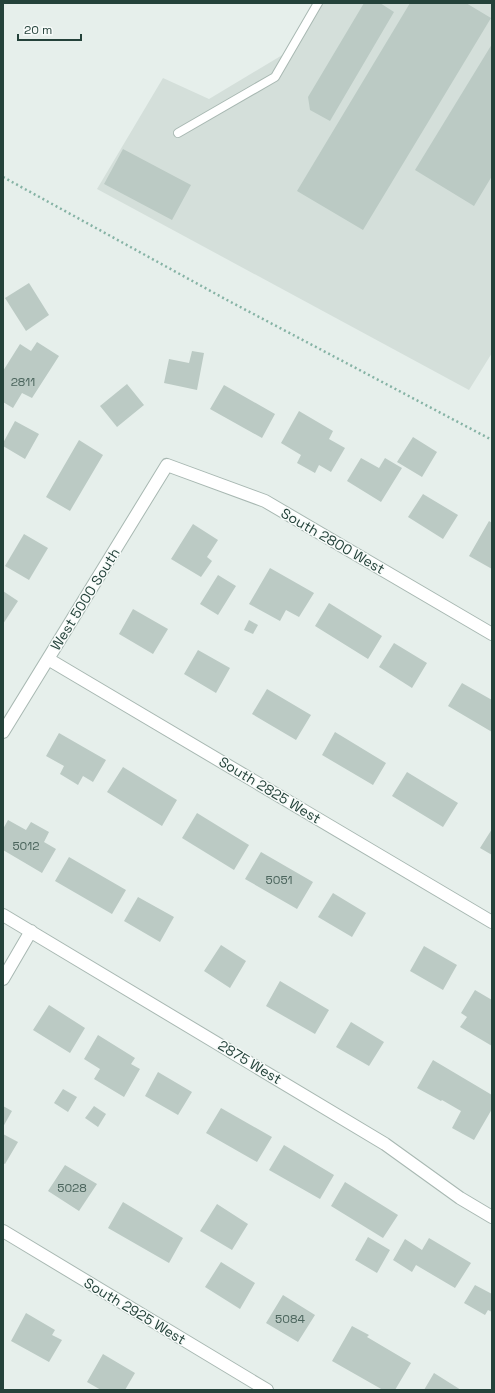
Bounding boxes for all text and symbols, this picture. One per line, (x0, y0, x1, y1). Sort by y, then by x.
scale bar (18, 16, 81, 42)
text: 20 m (24, 22, 52, 38)
house number: 2811 (11, 374, 35, 390)
street label: South 2800 West (278, 504, 388, 578)
street label: West 5000 South (46, 544, 124, 654)
street label: South 2825 West (216, 752, 324, 828)
house number: 5012 (12, 838, 40, 854)
house number: 5051 (266, 872, 292, 888)
street label: 2875 West (215, 1036, 285, 1088)
house number: 5028 (57, 1180, 87, 1196)
street label: South 2925 West (81, 1273, 189, 1349)
house number: 5084 (275, 1311, 305, 1327)

